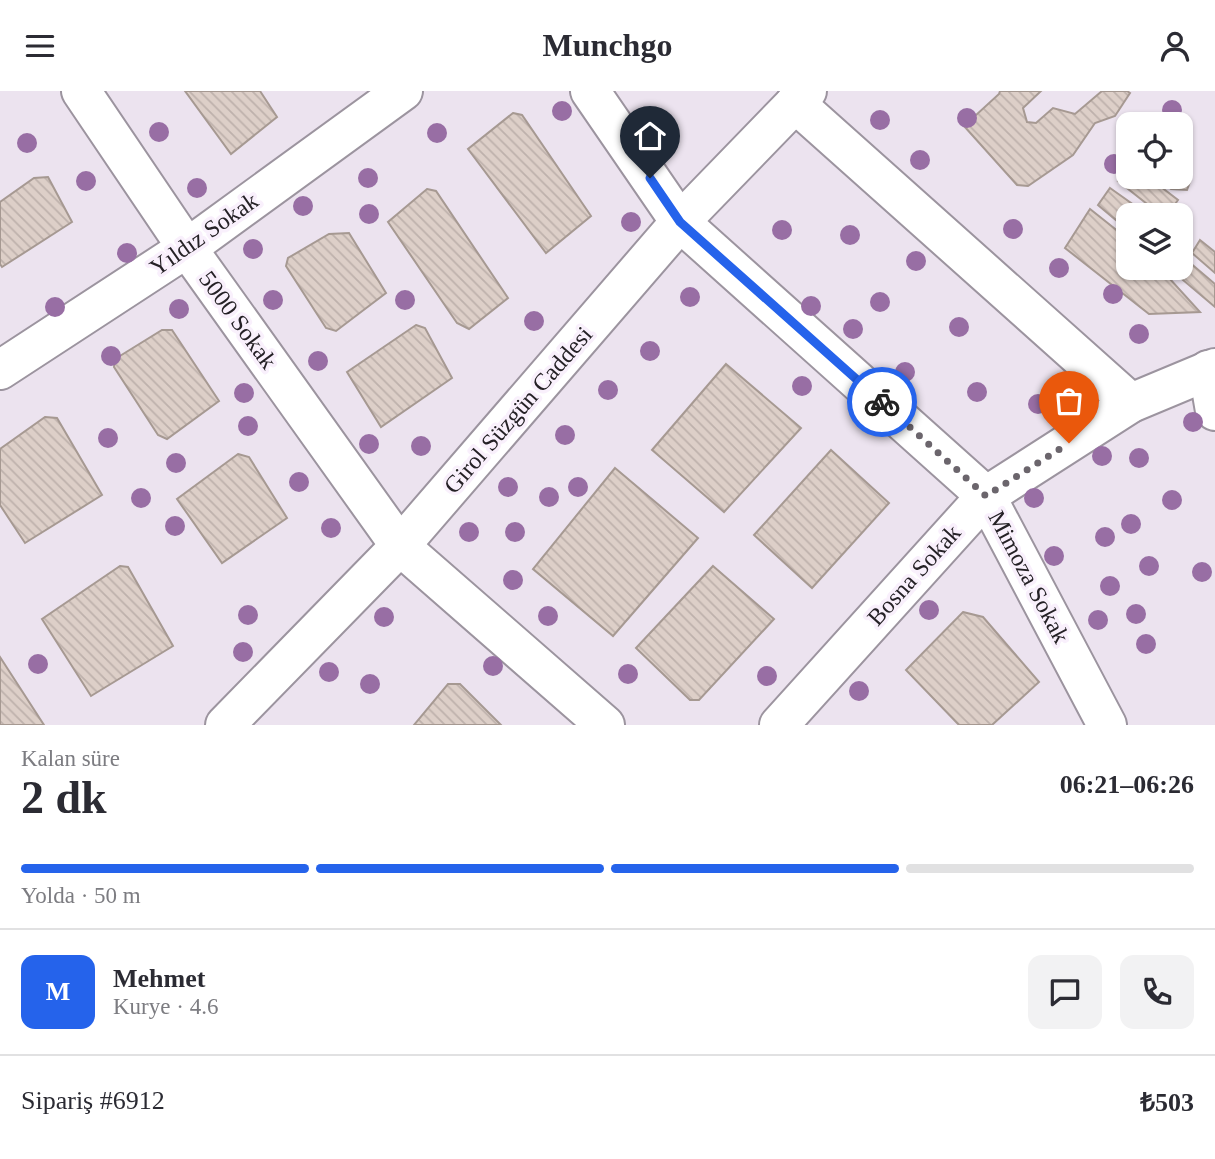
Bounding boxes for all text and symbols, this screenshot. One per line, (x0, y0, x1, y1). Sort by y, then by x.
icon: menu (21, 27, 59, 65)
text: Munchgo (543, 27, 672, 63)
icon: person (1156, 27, 1194, 65)
pin (620, 106, 680, 178)
map controls (1116, 112, 1193, 280)
button: locate (1116, 112, 1193, 189)
icon: home (631, 117, 669, 155)
street label: Yıldız Sokak (145, 187, 263, 281)
button: layers (1116, 203, 1193, 280)
street label: 5000 Sokak (194, 266, 282, 374)
street label: Girol Süzgün Caddesi (439, 321, 598, 499)
courier (847, 367, 917, 437)
pin (1039, 371, 1099, 443)
icon: bag (1050, 382, 1088, 420)
icon: bike (863, 383, 901, 421)
street label: Mimoza Sokak (983, 506, 1075, 648)
street label: Bosna Sokak (862, 519, 966, 631)
text: Kalan süre (21, 746, 120, 771)
text: 06:21–06:26 (1060, 770, 1194, 799)
text: 2 dk (21, 772, 107, 823)
text: Yolda · 50 m (21, 883, 141, 908)
button: chat (1028, 955, 1102, 1029)
button: phone (1120, 955, 1194, 1029)
text: Mehmet (113, 964, 205, 993)
text: M (46, 977, 70, 1006)
text: Kurye · 4.6 (113, 994, 218, 1019)
text: Sipariş #6912 (21, 1086, 165, 1115)
text: ₺503 (1140, 1088, 1194, 1117)

